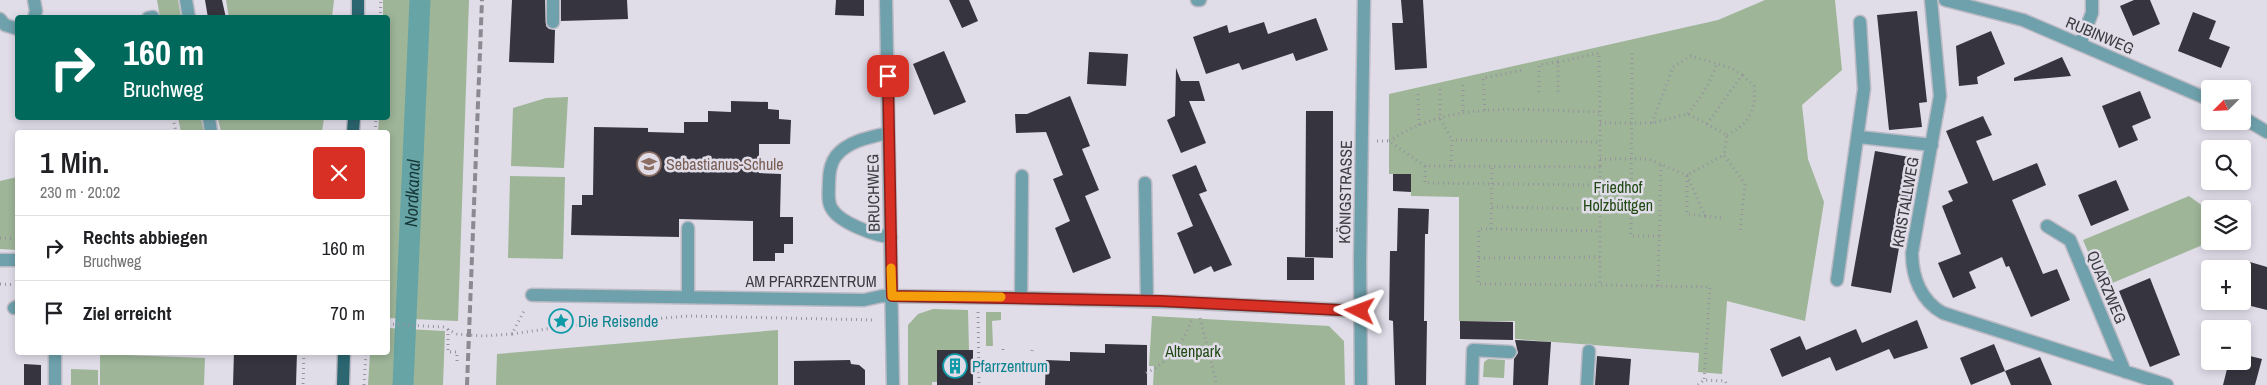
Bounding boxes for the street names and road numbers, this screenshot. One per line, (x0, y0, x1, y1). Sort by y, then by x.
street label: RUBINWEG (2062, 11, 2138, 59)
street label: KÖNIGSTRASSE (1333, 140, 1357, 244)
street label: BRUCHWEG (861, 154, 885, 232)
street label: KRISTALLWEG (1886, 155, 1924, 249)
street label: QUARZWEG (2082, 247, 2132, 327)
street label: AM PFARRZENTRUM (744, 270, 877, 292)

